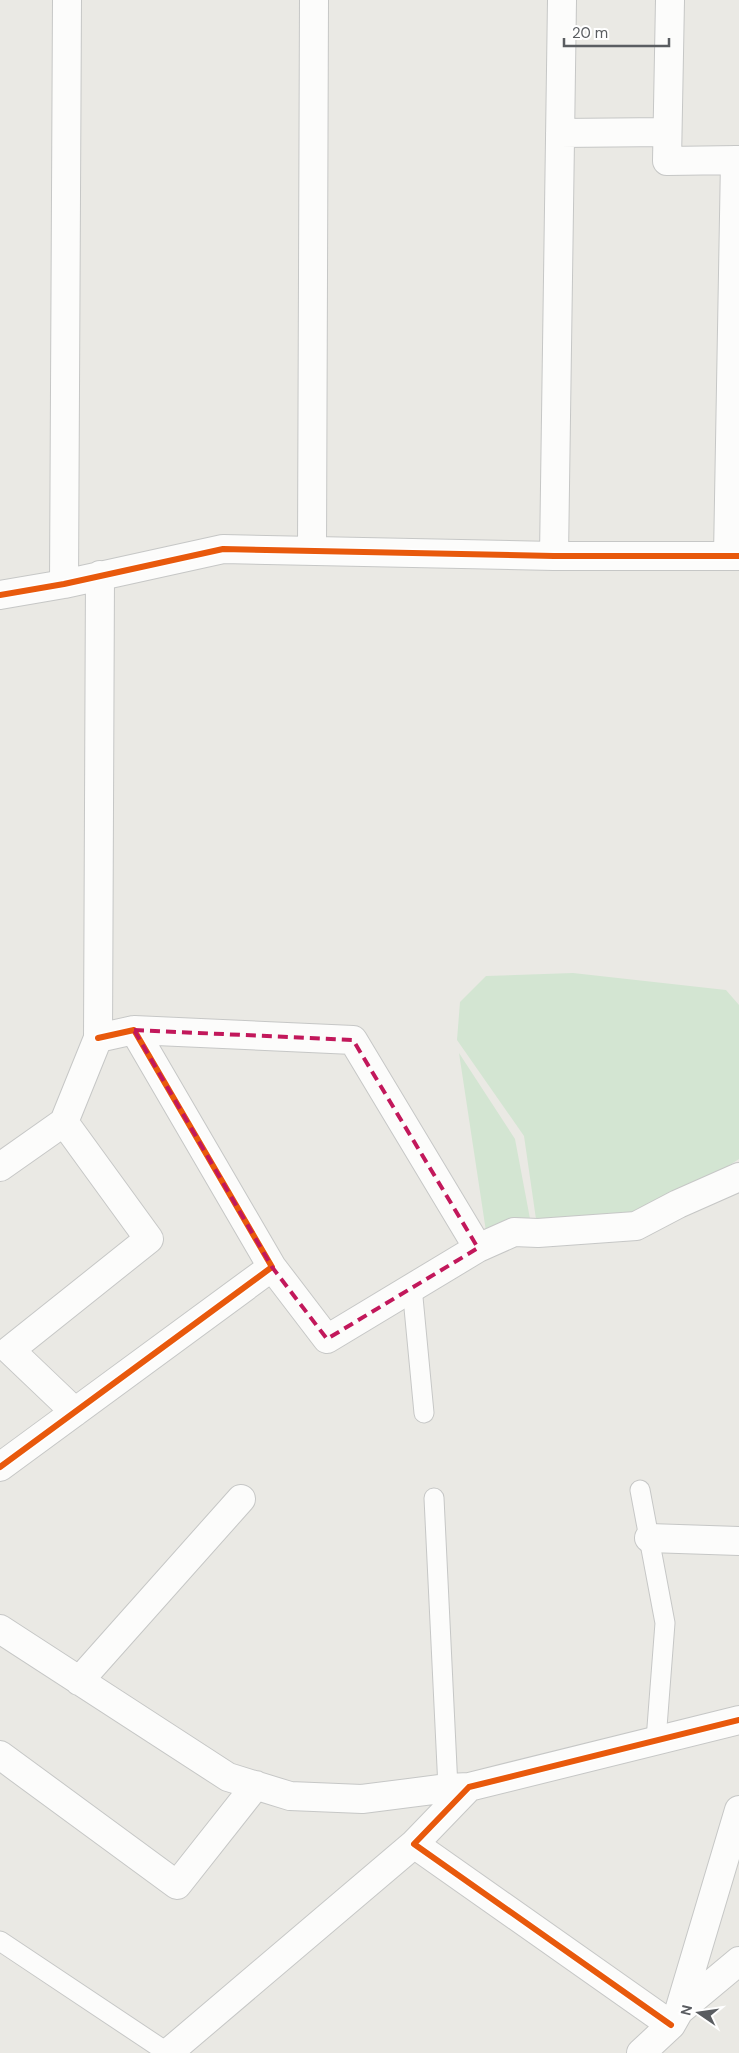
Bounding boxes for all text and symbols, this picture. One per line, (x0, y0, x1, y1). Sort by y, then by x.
scale bar (564, 15, 669, 47)
text: 20 m (572, 23, 608, 43)
north arrow (674, 1988, 724, 2038)
text: N (676, 2003, 696, 2017)

